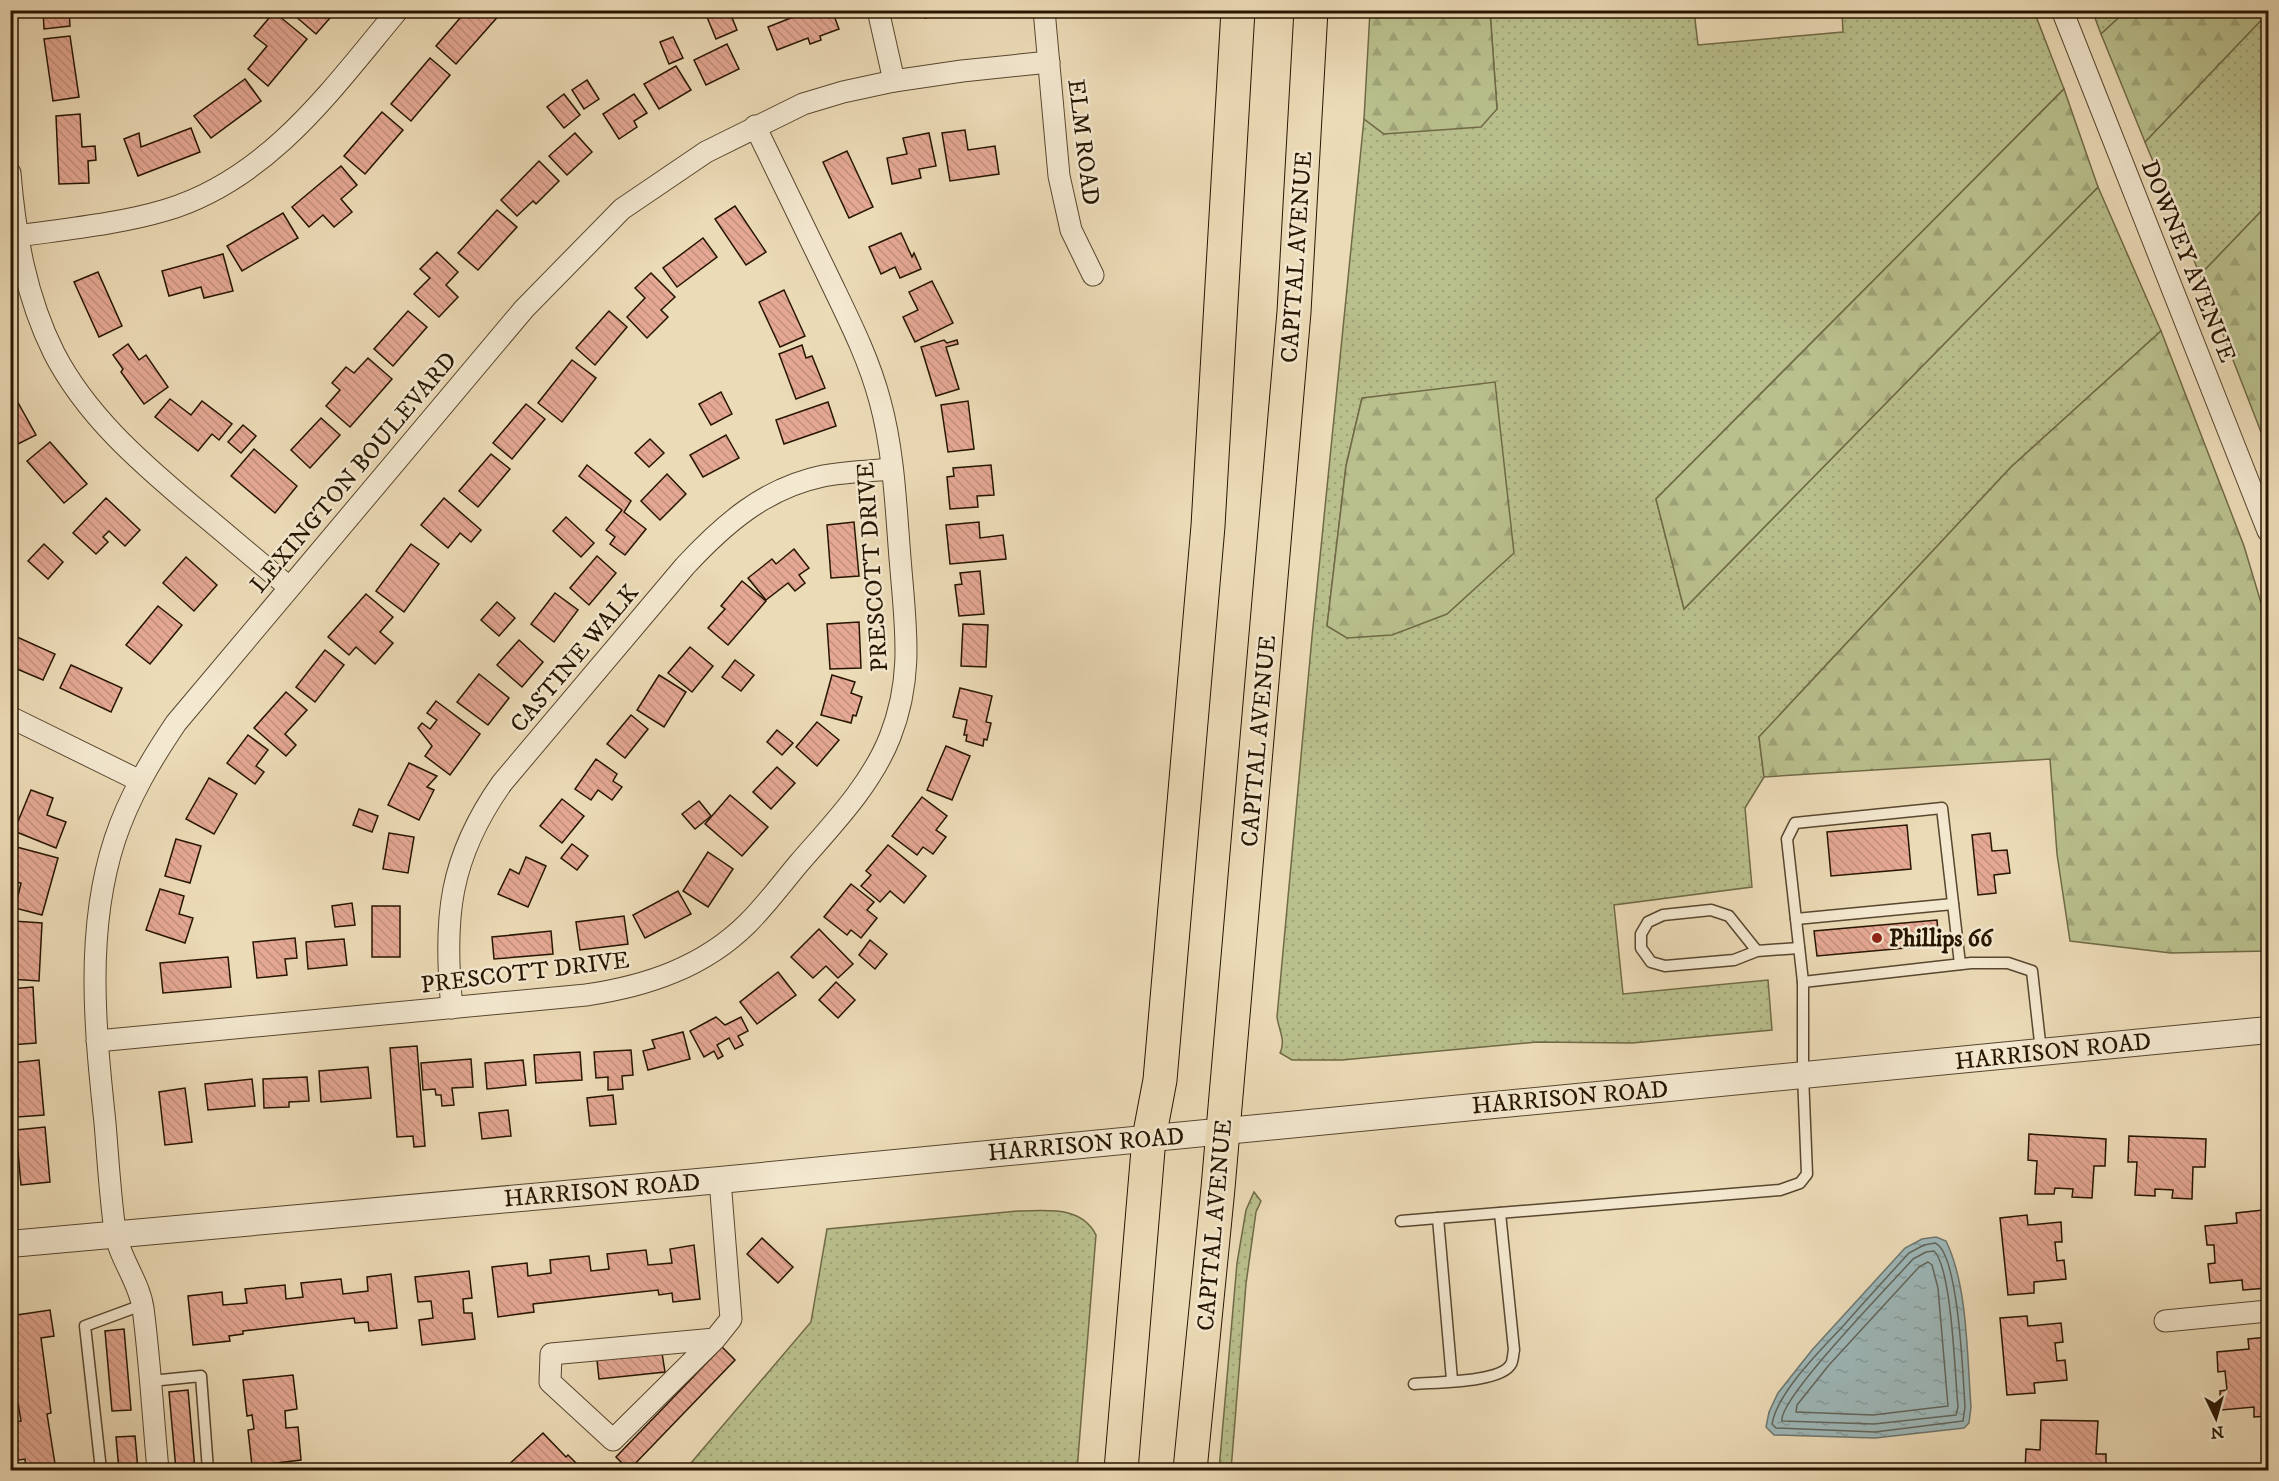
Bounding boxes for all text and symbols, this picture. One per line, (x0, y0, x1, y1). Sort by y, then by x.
street label: ELM ROAD (1060, 77, 1106, 207)
street label: CAPITAL AVENUE (1275, 150, 1319, 364)
street label: DOWNEY AVENUE (2134, 156, 2242, 367)
street label: LEXINGTON BOULEVARD (244, 346, 464, 599)
street label: PRESCOTT DRIVE (851, 461, 895, 673)
street label: CASTINE WALK (504, 578, 646, 739)
street label: CAPITAL AVENUE (1235, 634, 1283, 848)
place label: Phillips 66 (1889, 924, 1994, 954)
marker: Phillips 66 (1870, 931, 1884, 945)
street label: PRESCOTT DRIVE (419, 945, 631, 1001)
street label: HARRISON ROAD (1953, 1027, 2153, 1077)
street label: HARRISON ROAD (1471, 1074, 1670, 1122)
street label: CAPITAL AVENUE (1191, 1118, 1239, 1332)
street label: HARRISON ROAD (987, 1121, 1186, 1169)
street label: HARRISON ROAD (503, 1167, 702, 1215)
north arrow (2186, 1388, 2246, 1448)
text: N (2210, 1421, 2225, 1442)

